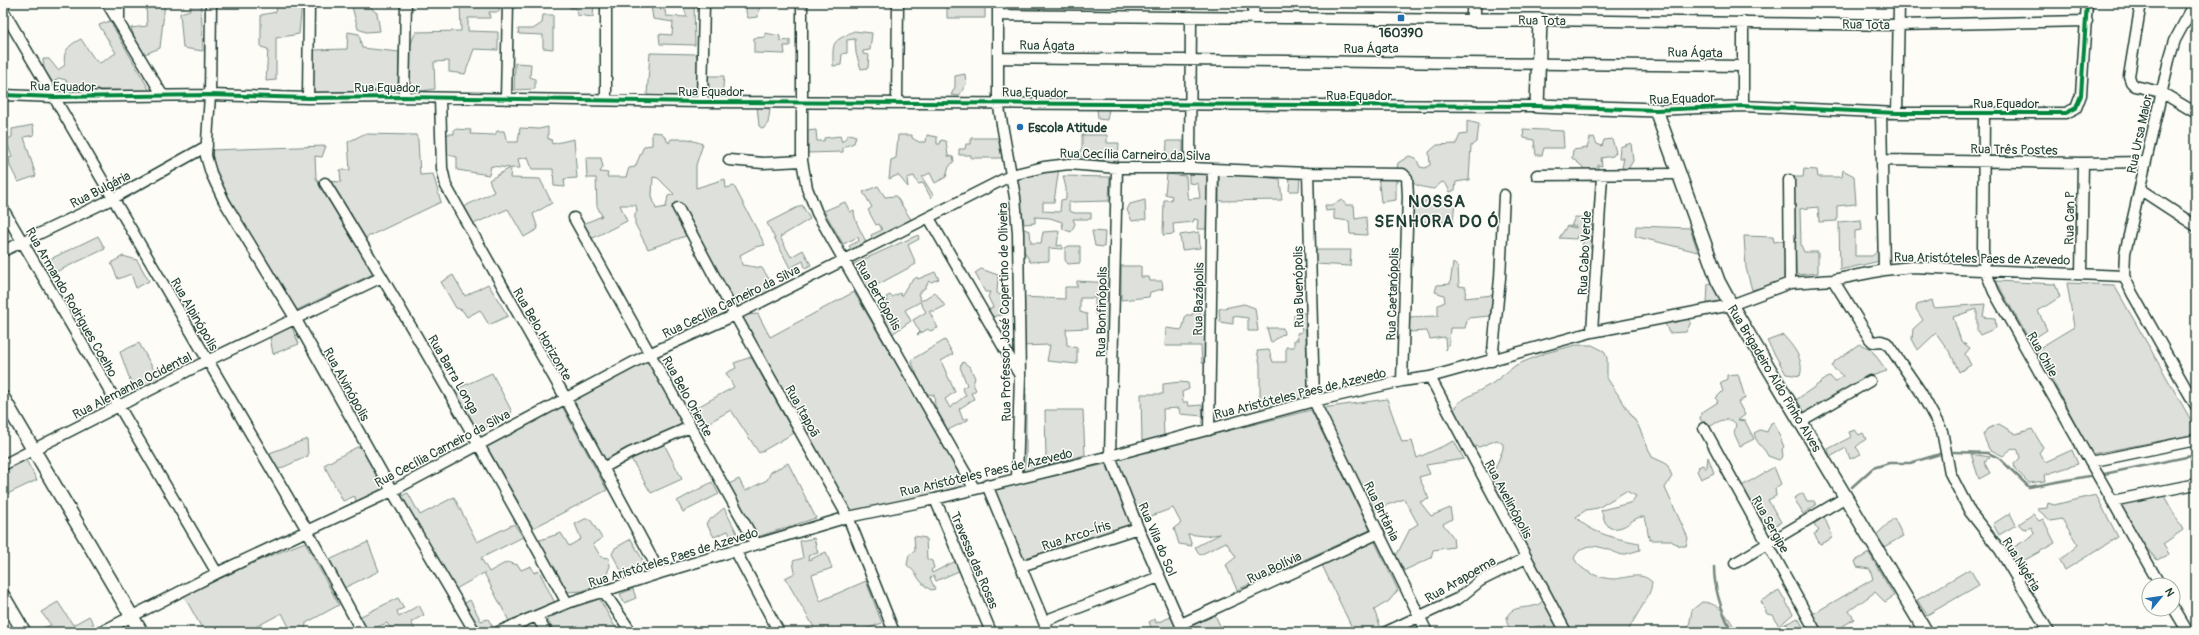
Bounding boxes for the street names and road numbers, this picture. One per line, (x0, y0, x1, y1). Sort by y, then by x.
street label: Rua Tota (1518, 13, 1566, 29)
street label: Rua Tota (1842, 17, 1890, 33)
street label: Rua Ágata (1019, 38, 1075, 54)
street label: Rua Ágata (1343, 41, 1399, 57)
street label: Rua Ágata (1667, 45, 1723, 61)
street label: Rua Equador (30, 78, 97, 96)
street label: Rua Equador (354, 80, 420, 96)
street label: Rua Equador (678, 84, 744, 100)
street label: Rua Equador (1002, 84, 1069, 102)
street label: Rua Equador (1326, 88, 1392, 104)
street label: Rua Equador (1649, 90, 1716, 108)
street label: Rua Ursa Maior (2124, 93, 2156, 175)
street label: Rua Equador (1973, 96, 2039, 112)
street label: Rua Três Postes (1970, 141, 2058, 159)
street label: Rua Cecília Carneiro da Silva (1059, 146, 1211, 164)
street label: Rua Bulgária (68, 168, 133, 212)
street label: Rua Can P (2062, 191, 2078, 245)
street label: Rua Professor José Copertino de Oliveira (995, 202, 1015, 422)
street label: Rua Cabo Verde (1575, 210, 1595, 296)
street label: Rua Armando Rodrigues Coelho (22, 225, 121, 380)
street label: Rua Buenópolis (1290, 246, 1308, 328)
street label: Rua Caetanópolis (1383, 247, 1403, 341)
street label: Rua Aristóteles Paes de Azevedo (1894, 249, 2070, 269)
street label: Rua Bertópolis (852, 258, 905, 333)
street label: Rua Cecília Carneiro da Silva (660, 262, 803, 342)
street label: Rua Bazápolis (1190, 262, 1208, 336)
street label: Rua Bonfinópolis (1093, 266, 1111, 358)
street label: Rua Alpinópolis (167, 275, 222, 354)
street label: Rua Belo Horizonte (509, 285, 575, 384)
street label: Rua Brigadeiro Aldo Pinho Alves (1724, 302, 1825, 455)
street label: Rua Chile (2023, 329, 2061, 380)
street label: Rua Barra Longa (424, 332, 482, 417)
street label: Rua Alvinópolis (319, 345, 373, 424)
street label: Rua Alemanha Ocidental (70, 349, 195, 423)
street label: Rua Belo Oriente (658, 353, 716, 440)
street label: Rua Aristóteles Paes de Azevedo (1213, 365, 1388, 423)
street label: Rua Itapoã (781, 382, 823, 441)
street label: Rua Cecília Carneiro da Silva (372, 406, 513, 491)
street label: Rua Aristóteles Paes de Azevedo (898, 445, 1074, 501)
street label: Rua Avelinópolis (1481, 457, 1536, 542)
street label: Rua Britânia (1360, 479, 1402, 544)
street label: Rua Sergipe (1748, 493, 1793, 556)
street label: Rua Vila do Sol (1134, 500, 1180, 579)
street label: Travessa das Rosas (946, 510, 1002, 611)
street label: Rua Arco-Íris (1040, 517, 1113, 555)
street label: Rua Aristóteles Paes de Azevedo (587, 524, 760, 591)
street label: Rua Nigéria (1998, 535, 2044, 594)
street label: Rua Bolívia (1245, 548, 1304, 587)
street label: Rua Arapoema (1422, 553, 1499, 607)

